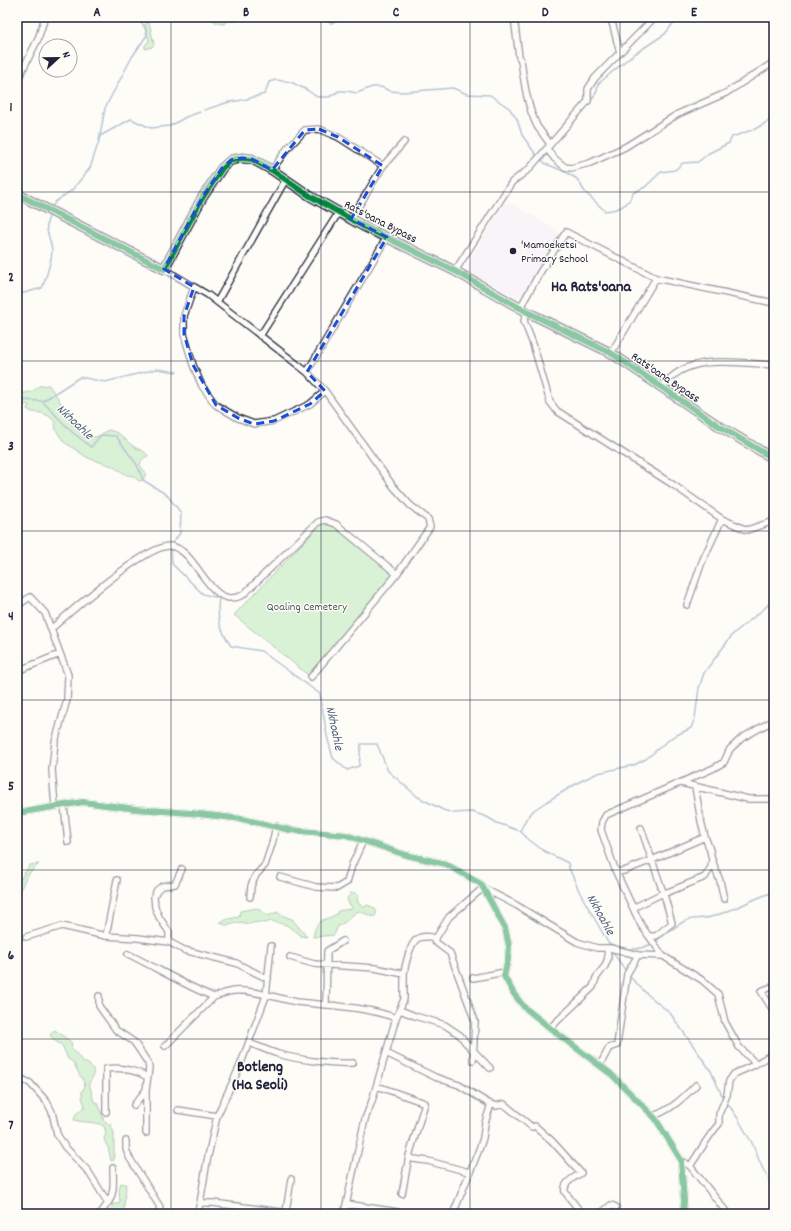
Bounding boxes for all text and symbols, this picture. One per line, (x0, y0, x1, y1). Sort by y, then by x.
text: A (93, 4, 101, 23)
text: B (243, 4, 249, 23)
text: C (393, 4, 400, 23)
text: D (542, 4, 549, 23)
text: E (691, 4, 698, 23)
north arrow (38, 38, 78, 78)
text: N (57, 49, 74, 61)
text: 1 (10, 99, 13, 118)
street label: Rats'oana Bypass (341, 197, 420, 248)
place label: 'Mamoeketsi Primary School (521, 237, 588, 268)
marker: 'Mamoeketsi Primary School (508, 246, 518, 256)
text: 2 (8, 269, 14, 288)
district label: Ha Rats'oana (551, 276, 632, 299)
street label: Rats'oana Bypass (627, 349, 703, 408)
water label: Nkhoahle (52, 401, 98, 446)
text: 3 (8, 438, 14, 457)
park label: Qoaling Cemetery (267, 599, 348, 616)
text: 4 (8, 608, 14, 627)
water label: Nkhoahle (320, 705, 348, 753)
text: 5 (8, 778, 14, 797)
water label: Nkhoahle (581, 891, 619, 940)
text: 6 (8, 947, 15, 966)
district label: Botleng (Ha Seoli) (232, 1056, 288, 1097)
text: 7 (9, 1117, 14, 1136)

